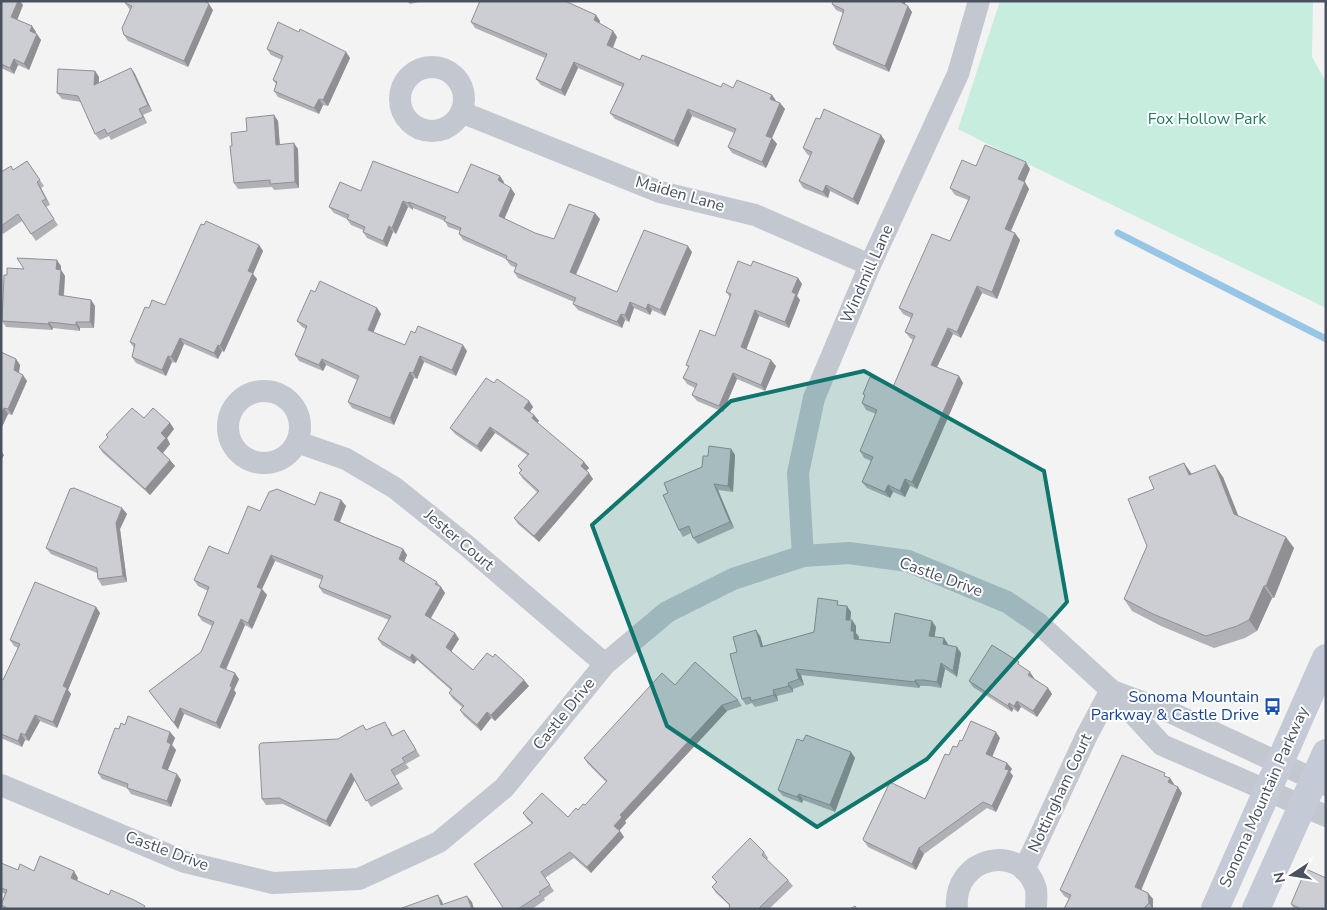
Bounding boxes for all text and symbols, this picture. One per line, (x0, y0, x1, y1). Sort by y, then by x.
park label: Fox Hollow Park (1148, 108, 1267, 130)
street label: Maiden Lane (633, 171, 727, 217)
street label: Windmill Lane (835, 221, 899, 327)
street label: Jester Court (419, 504, 499, 576)
street label: Castle Drive (896, 552, 986, 602)
street label: Castle Drive (528, 673, 600, 755)
place label: Sonoma Mountain Parkway & Castle Drive (1091, 686, 1259, 726)
bus stop icon: Sonoma Mountain Parkway & Castle Drive (1263, 696, 1283, 716)
street label: Sonoma Mountain Parkway (1214, 702, 1314, 891)
street label: Nottingham Court (1023, 730, 1097, 856)
street label: Castle Drive (122, 826, 212, 876)
north arrow (1267, 850, 1317, 900)
text: N (1269, 870, 1290, 885)

